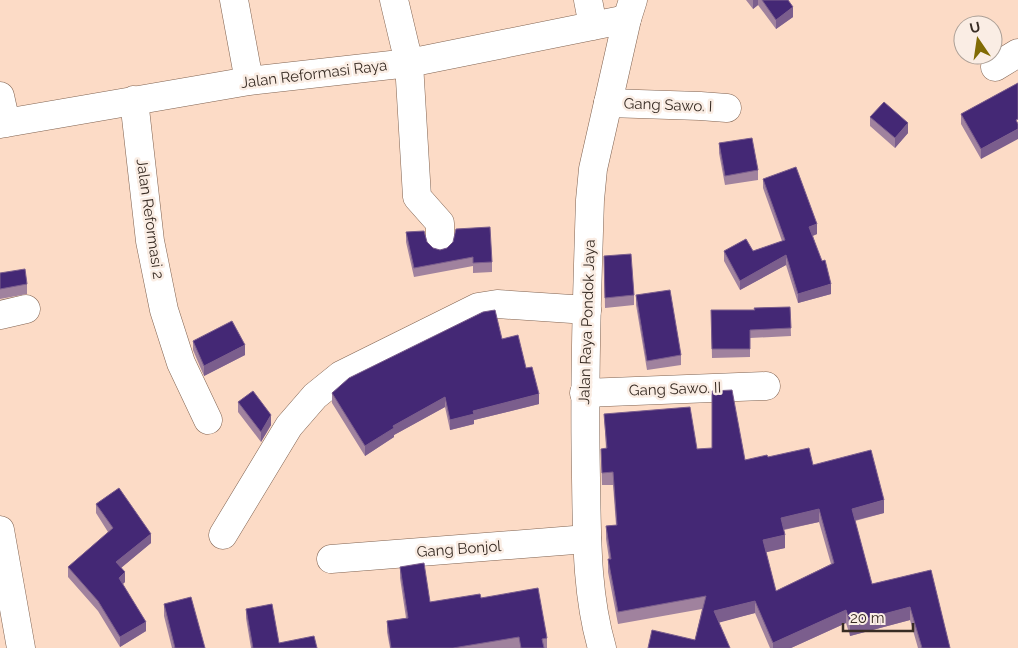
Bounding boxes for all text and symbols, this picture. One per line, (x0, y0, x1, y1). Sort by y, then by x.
north arrow (953, 15, 1003, 65)
text: U (968, 18, 982, 36)
street label: Jalan Reformasi Raya (240, 56, 388, 92)
street label: Gang Sawo. I (623, 94, 713, 116)
street label: Jalan Reformasi 2 (133, 158, 167, 281)
street label: Jalan Raya Pondok Jaya (575, 239, 599, 405)
street label: Gang Sawo. II (628, 378, 722, 400)
street label: Gang Bonjol (416, 537, 503, 561)
scale bar (843, 600, 913, 632)
text: 20 m (850, 609, 885, 627)

